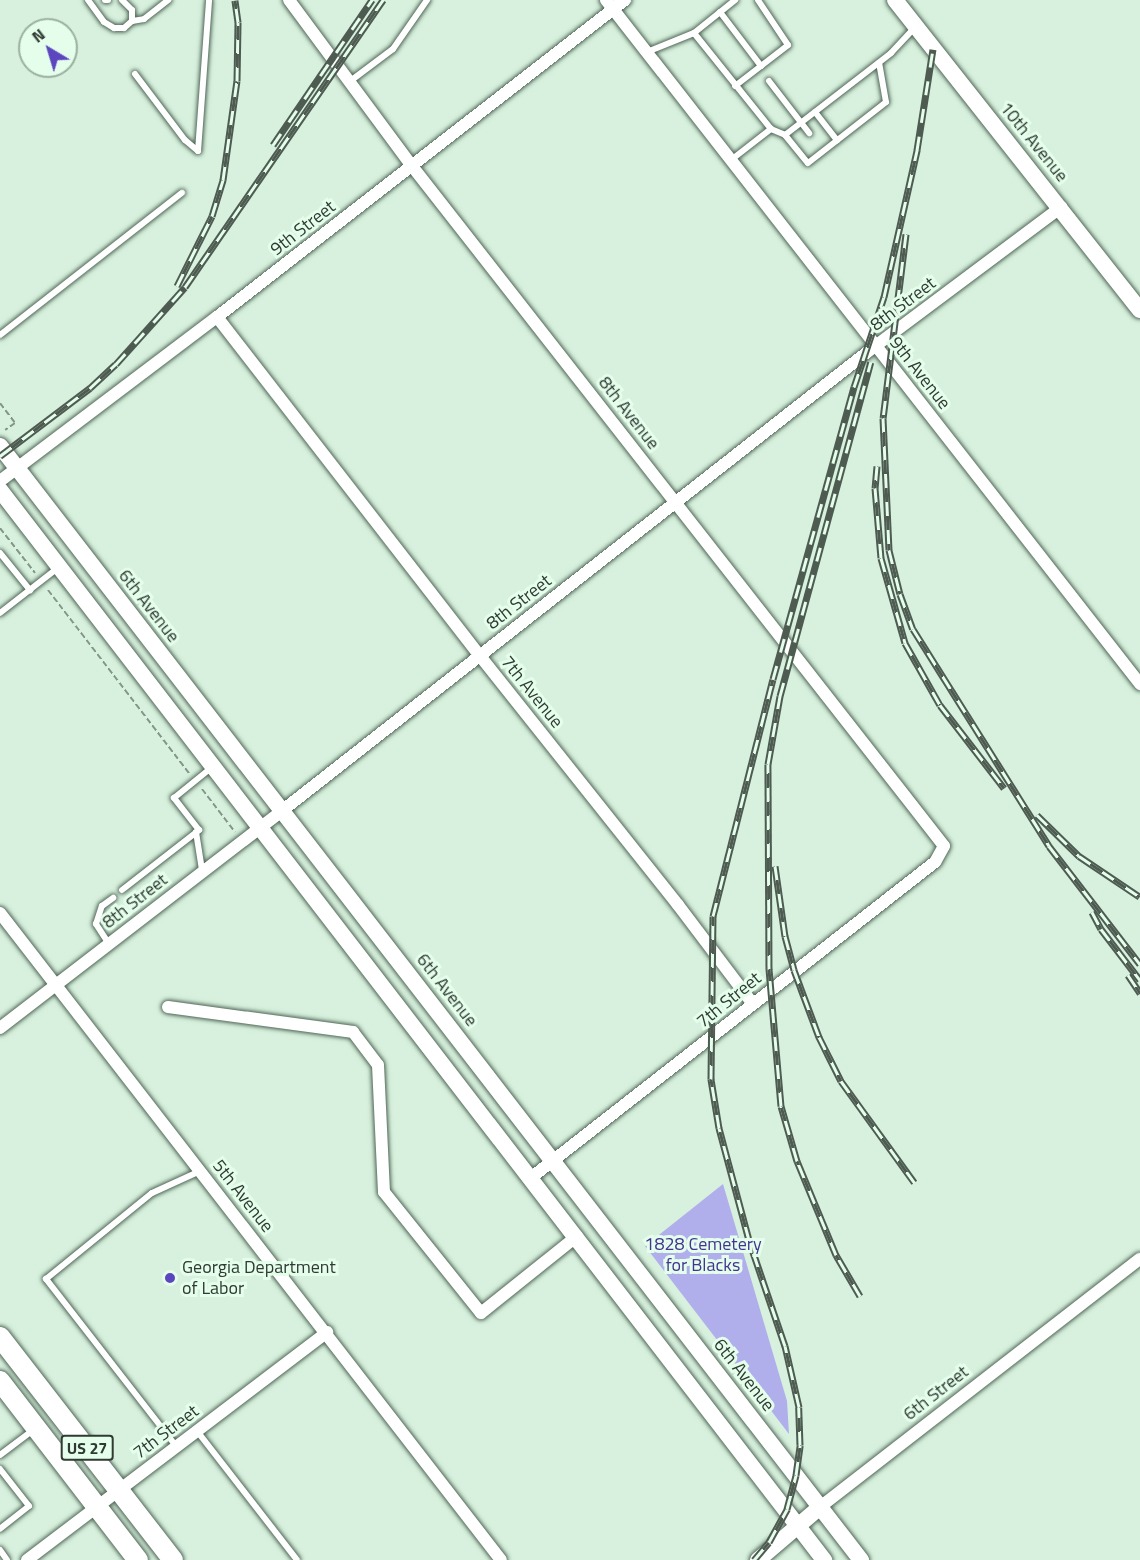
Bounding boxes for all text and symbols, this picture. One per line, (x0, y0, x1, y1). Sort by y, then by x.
north arrow (18, 18, 78, 78)
text: N (26, 23, 50, 48)
street label: 10th Avenue (995, 98, 1073, 186)
street label: 9th Street (266, 196, 340, 260)
street label: 8th Street (866, 272, 940, 336)
street label: 9th Avenue (885, 332, 955, 414)
street label: 8th Avenue (594, 372, 664, 454)
street label: 6th Avenue (114, 565, 184, 647)
street label: 8th Street (482, 570, 556, 634)
street label: 7th Avenue (496, 652, 568, 732)
street label: 8th Street (98, 869, 172, 933)
street label: 6th Avenue (412, 949, 482, 1031)
street label: 7th Street (693, 968, 765, 1032)
street label: 5th Avenue (208, 1155, 278, 1237)
park label: 1828 Cemetery for Blacks (644, 1234, 762, 1276)
place label: Georgia Department of Labor (182, 1257, 336, 1300)
marker: Georgia Department of Labor (163, 1271, 177, 1285)
street label: 6th Avenue (709, 1334, 779, 1416)
street label: 6th Street (899, 1361, 973, 1425)
street label: 7th Street (129, 1400, 203, 1464)
road number: US 27 (60, 1435, 114, 1461)

